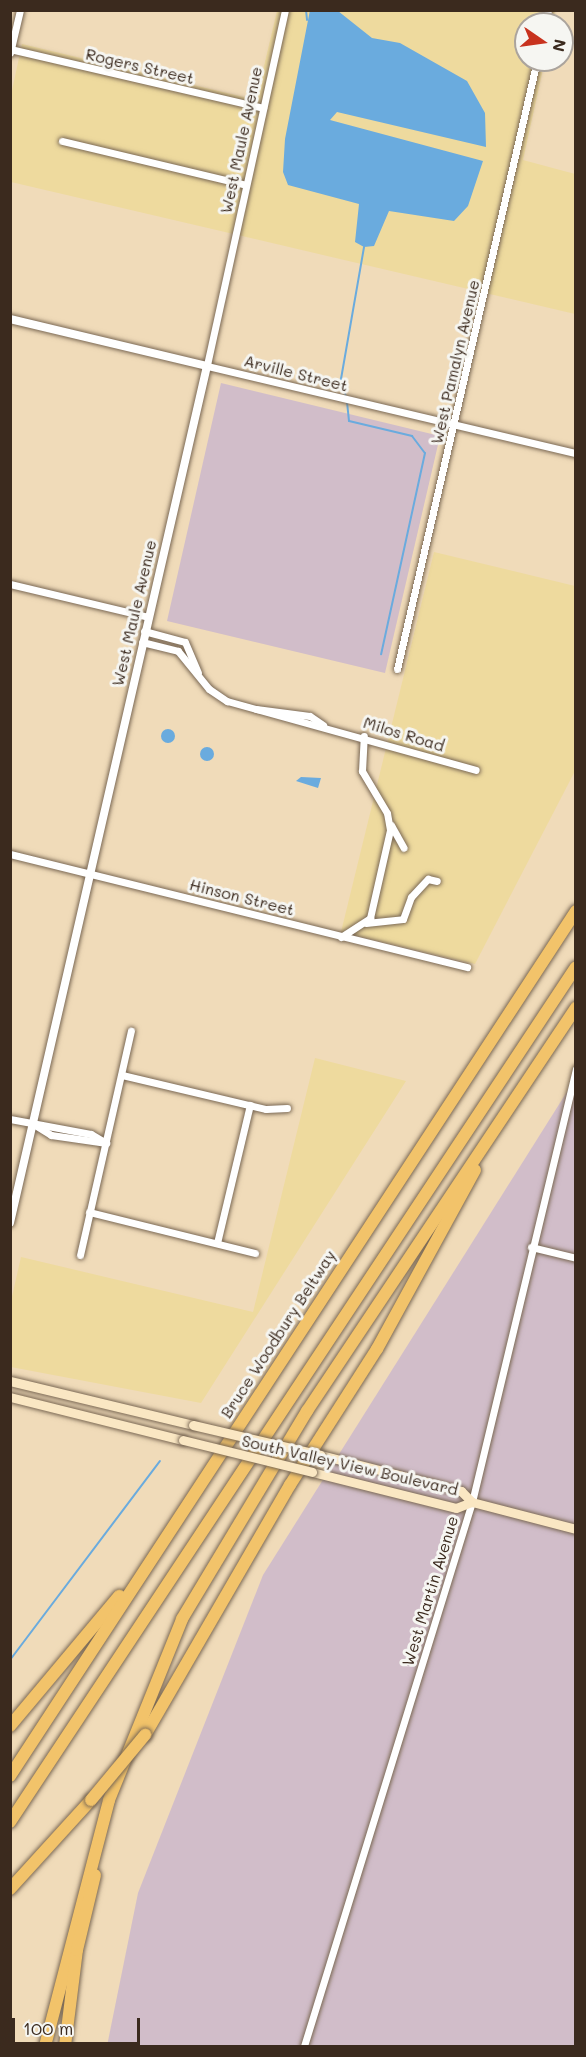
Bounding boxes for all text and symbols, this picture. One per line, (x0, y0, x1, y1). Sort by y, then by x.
north arrow (514, 12, 574, 72)
text: N (548, 37, 572, 54)
street label: Rogers Street (84, 44, 196, 88)
street label: West Maule Avenue (216, 65, 266, 215)
street label: West Pamalyn Avenue (427, 278, 483, 446)
street label: Arville Street (242, 351, 350, 395)
street label: West Maule Avenue (108, 538, 160, 688)
street label: Milos Road (361, 713, 447, 755)
street label: Hinson Street (188, 875, 296, 919)
street label: Bruce Woodbury Beltway (216, 1246, 340, 1422)
street label: South Valley View Boulevard (240, 1431, 460, 1499)
street label: West Martin Avenue (398, 1514, 462, 1668)
scale bar (15, 2006, 142, 2044)
text: 100 m (23, 2016, 73, 2040)

